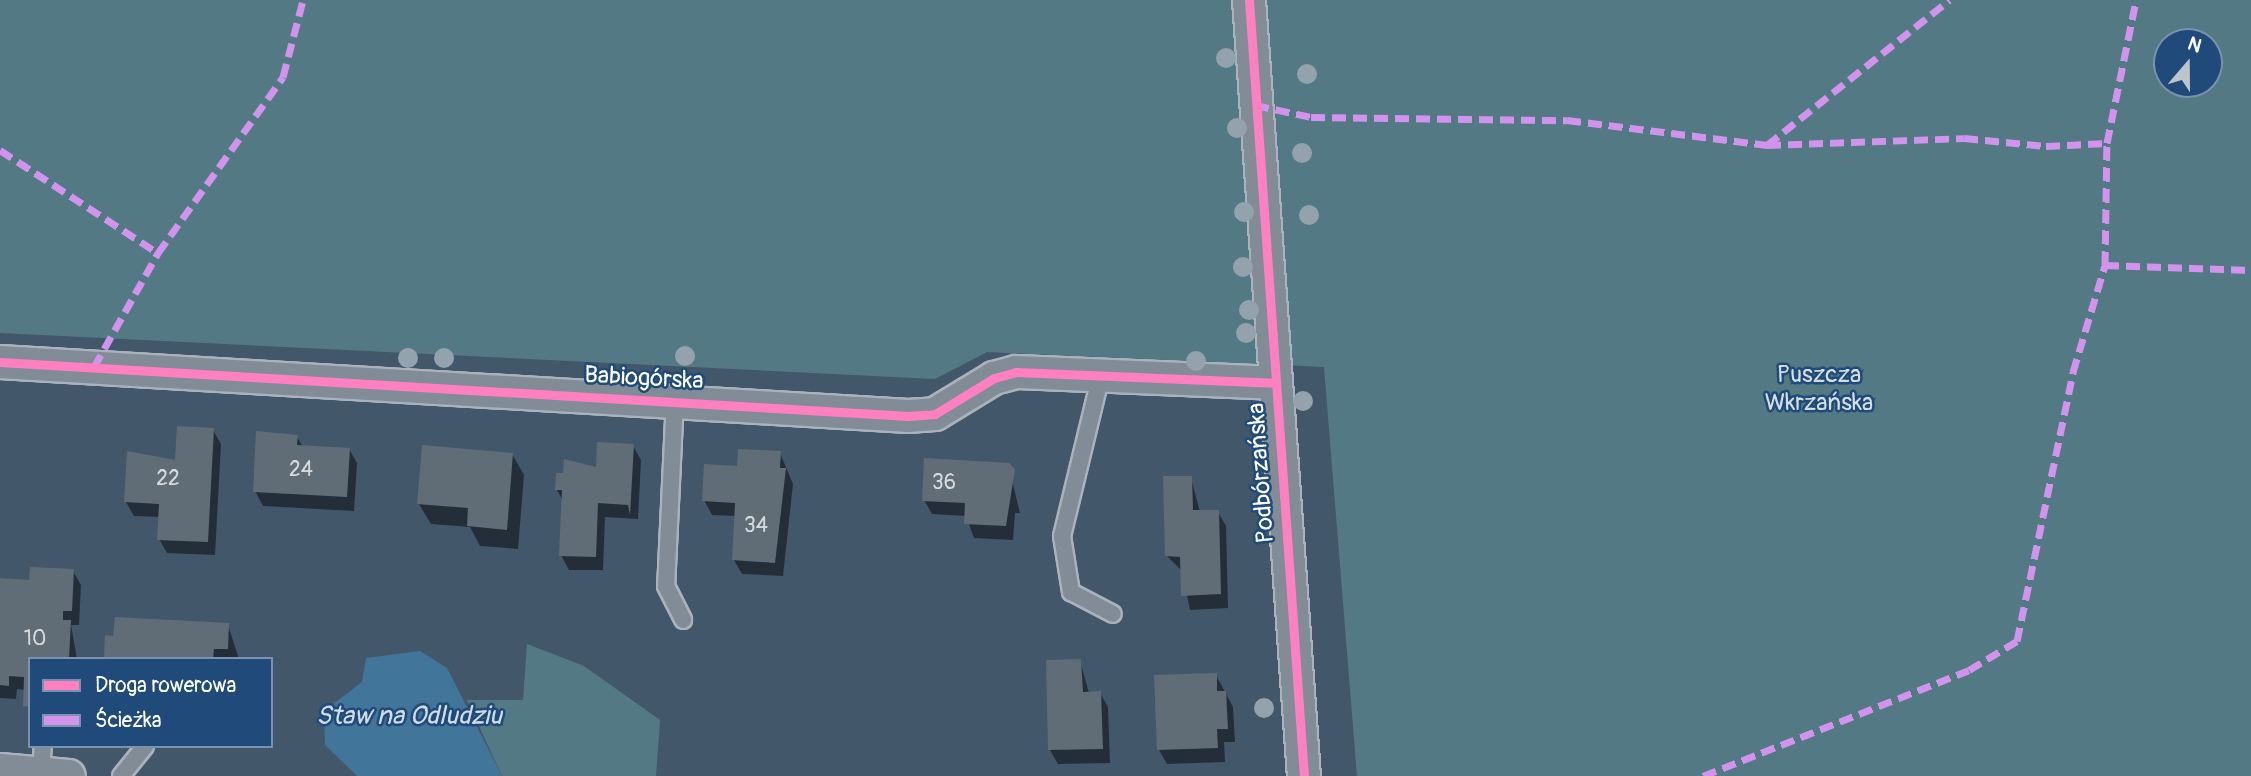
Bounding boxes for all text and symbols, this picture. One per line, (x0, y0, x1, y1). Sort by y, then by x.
north arrow (2153, 28, 2223, 98)
text: N (2184, 32, 2205, 59)
street label: Babiogórska (584, 360, 704, 396)
park label: Puszcza Wkrzańska (1765, 361, 1873, 417)
street label: Podbórzańska (1242, 402, 1280, 544)
house number: 24 (289, 457, 313, 483)
house number: 22 (156, 466, 180, 492)
house number: 36 (932, 470, 956, 496)
house number: 34 (744, 513, 768, 539)
house number: 10 (24, 626, 46, 652)
legend (28, 657, 273, 748)
text: Droga rowerowa (95, 672, 236, 699)
water label: Staw na Odludziu (316, 701, 502, 733)
text: Ścieżka (95, 707, 162, 734)

